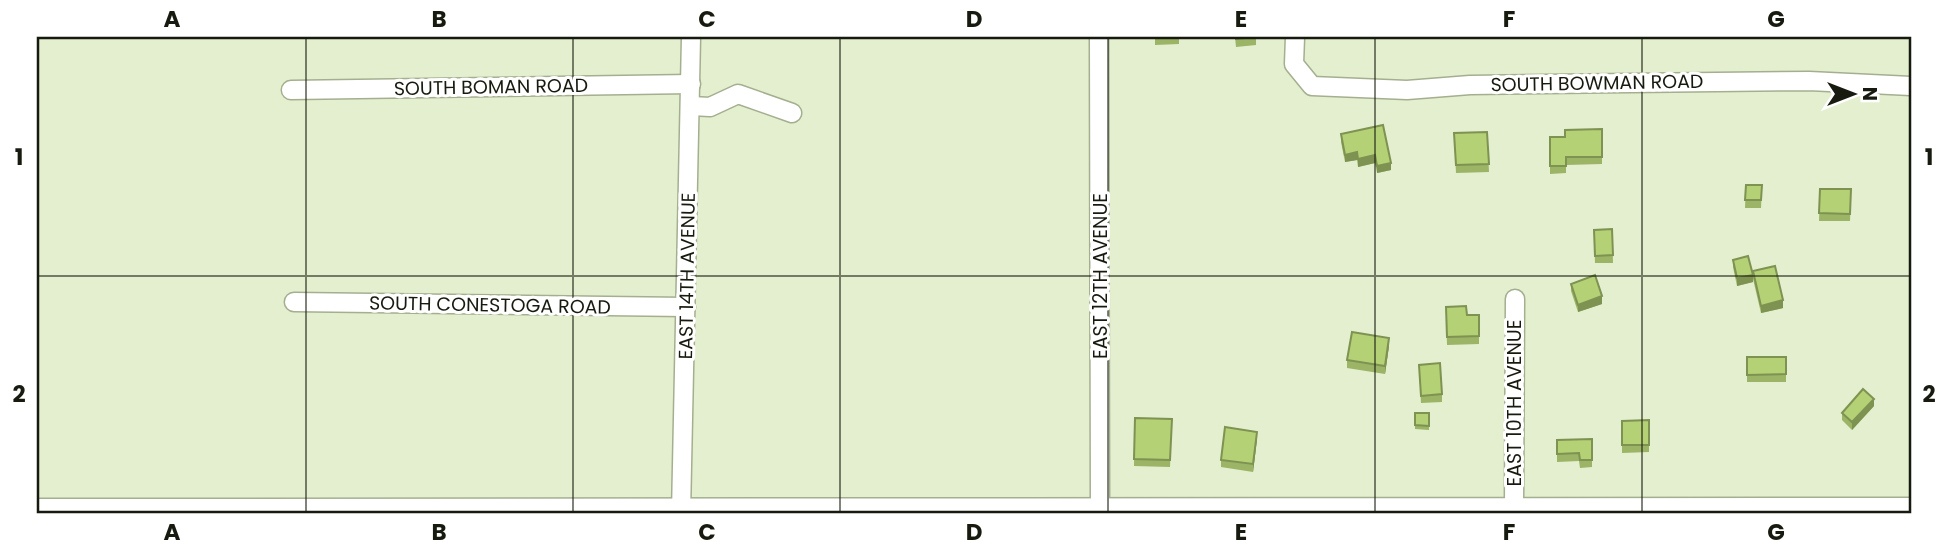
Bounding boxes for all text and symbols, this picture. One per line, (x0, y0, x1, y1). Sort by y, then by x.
text: A (164, 3, 181, 35)
text: B (431, 3, 447, 35)
text: C (698, 3, 716, 35)
text: D (966, 3, 982, 35)
text: E (1235, 3, 1247, 35)
text: F (1503, 3, 1515, 35)
text: G (1767, 3, 1785, 35)
north arrow (1818, 60, 1888, 130)
street label: SOUTH BOWMAN ROAD (1490, 68, 1704, 98)
street label: SOUTH BOMAN ROAD (394, 72, 588, 102)
text: N (1856, 87, 1883, 101)
text: 1 (15, 141, 23, 173)
text: 1 (1925, 141, 1933, 173)
street label: EAST 14TH AVENUE (672, 192, 702, 360)
street label: EAST 12TH AVENUE (1087, 193, 1114, 359)
street label: SOUTH CONESTOGA ROAD (369, 289, 611, 321)
street label: EAST 10TH AVENUE (1501, 320, 1528, 486)
text: 2 (12, 378, 26, 410)
text: 2 (1922, 378, 1936, 410)
text: A (164, 516, 181, 548)
text: B (431, 516, 447, 548)
text: C (698, 516, 716, 548)
text: D (966, 516, 982, 548)
text: E (1235, 516, 1247, 548)
text: F (1503, 516, 1515, 548)
text: G (1767, 516, 1785, 548)

